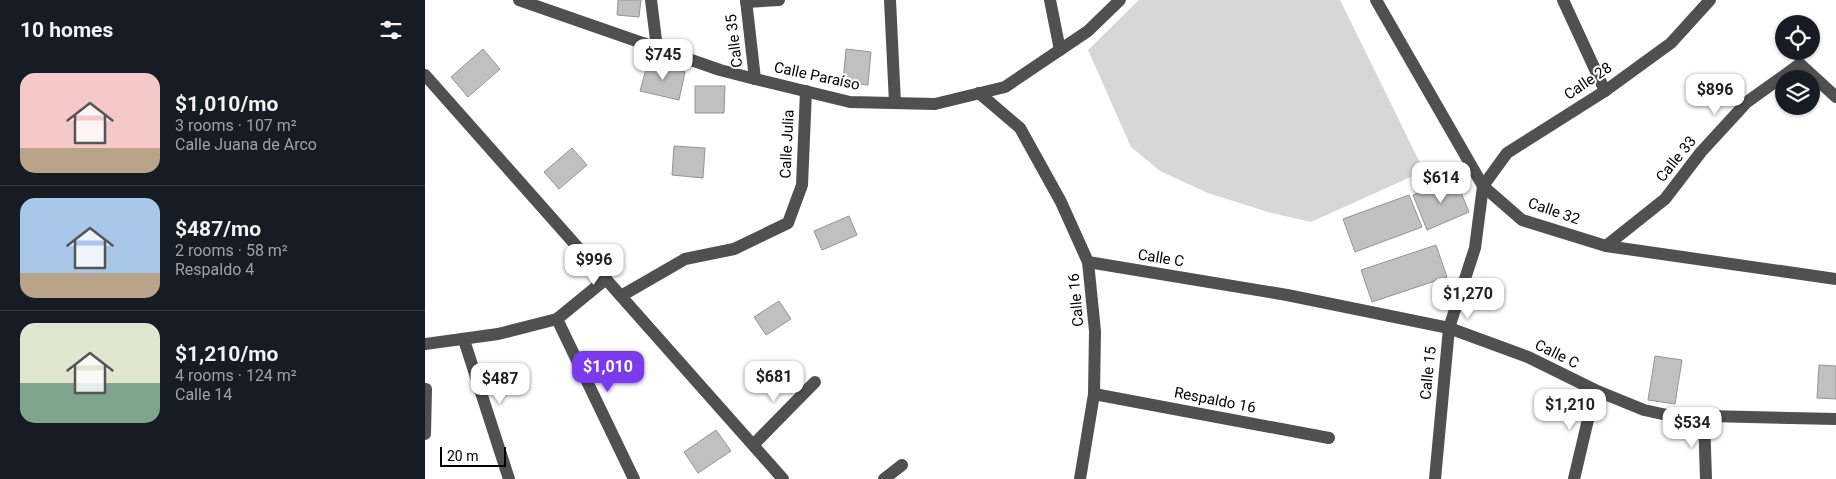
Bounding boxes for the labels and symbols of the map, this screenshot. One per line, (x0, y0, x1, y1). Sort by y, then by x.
street label: Calle 35 (722, 13, 746, 69)
pin: $745 (633, 38, 693, 81)
street label: Calle Paraíso (772, 58, 862, 94)
street label: Calle 28 (1561, 59, 1615, 103)
pin: $896 (1685, 74, 1745, 116)
street label: Calle Julia (776, 109, 798, 179)
street label: Calle 33 (1652, 132, 1700, 186)
pin: $614 (1411, 162, 1471, 204)
street label: Calle 32 (1526, 194, 1582, 228)
pin: $996 (564, 244, 624, 286)
street label: Calle C (1137, 245, 1186, 271)
street label: Calle 16 (1065, 272, 1087, 328)
pin: $1,270 (1427, 278, 1509, 320)
street label: Calle C (1532, 336, 1582, 372)
street label: Calle 15 (1416, 345, 1440, 401)
pin: $1,010 (567, 350, 649, 393)
pin: $681 (744, 360, 804, 403)
pin: $487 (470, 362, 530, 405)
street label: Respaldo 16 (1173, 383, 1257, 417)
pin: $1,210 (1529, 388, 1611, 431)
pin: $534 (1662, 406, 1722, 449)
scale bar (440, 444, 506, 467)

